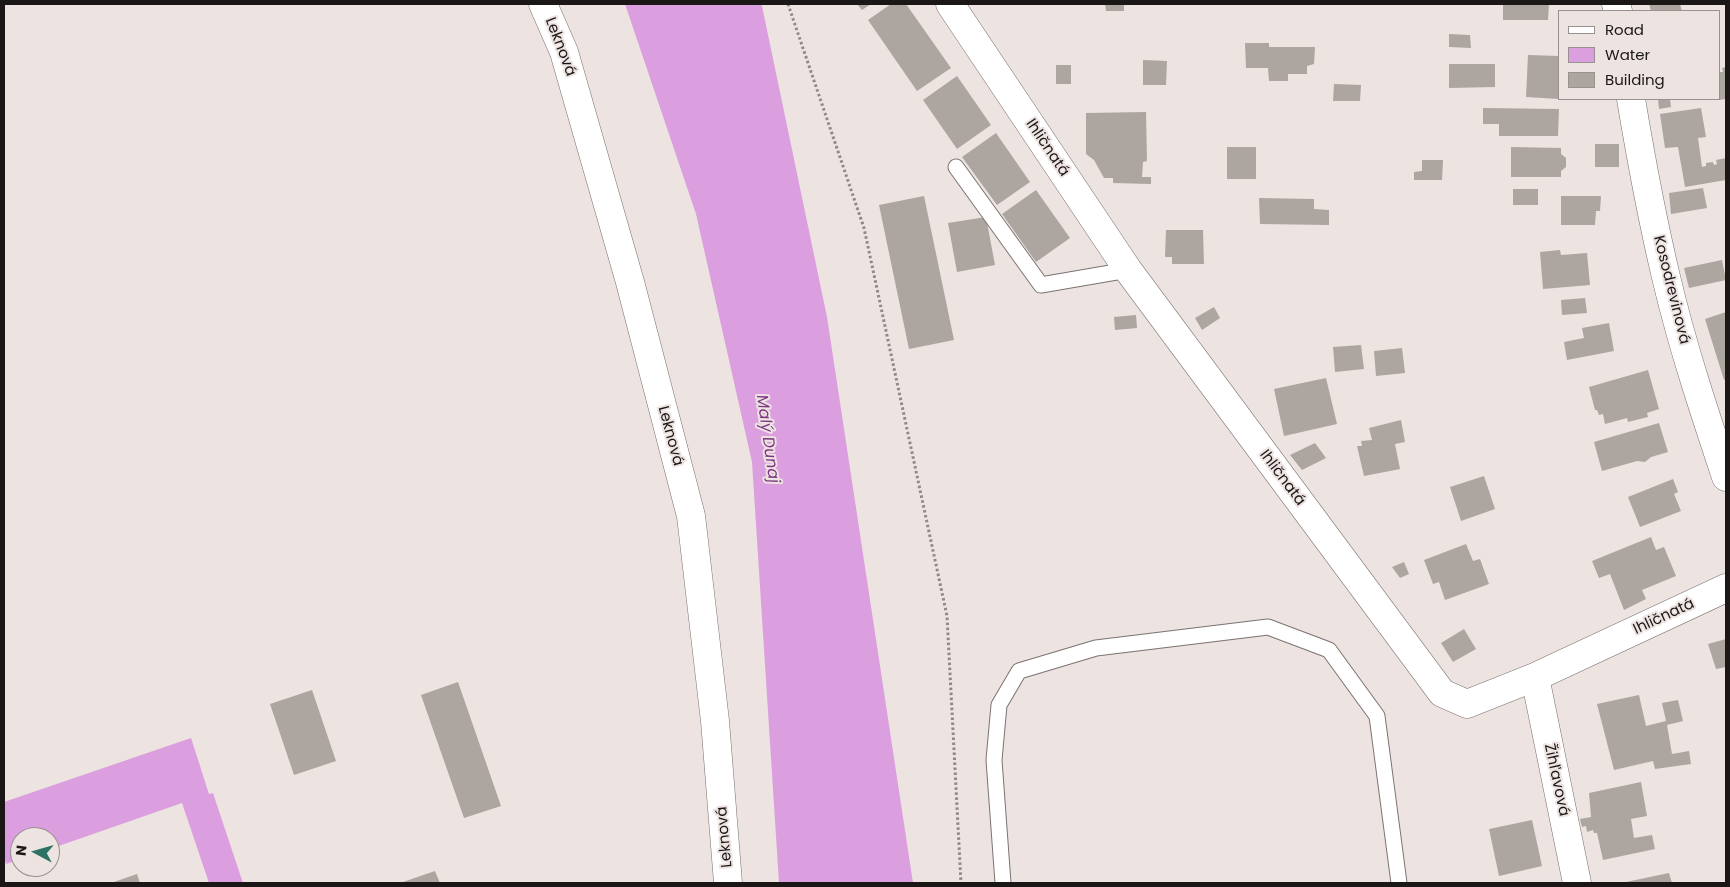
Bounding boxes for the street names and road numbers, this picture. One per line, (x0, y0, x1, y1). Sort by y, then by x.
street label: Leknová (541, 15, 579, 79)
street label: Ihličnatá (1021, 116, 1073, 180)
street label: Kosodrevinová (1649, 234, 1693, 346)
street label: Leknová (653, 404, 687, 468)
street label: Ihličnatá (1255, 447, 1309, 509)
street label: Ihličnatá (1631, 595, 1697, 639)
street label: Žihľavová (1540, 742, 1572, 818)
street label: Leknová (713, 806, 737, 868)

